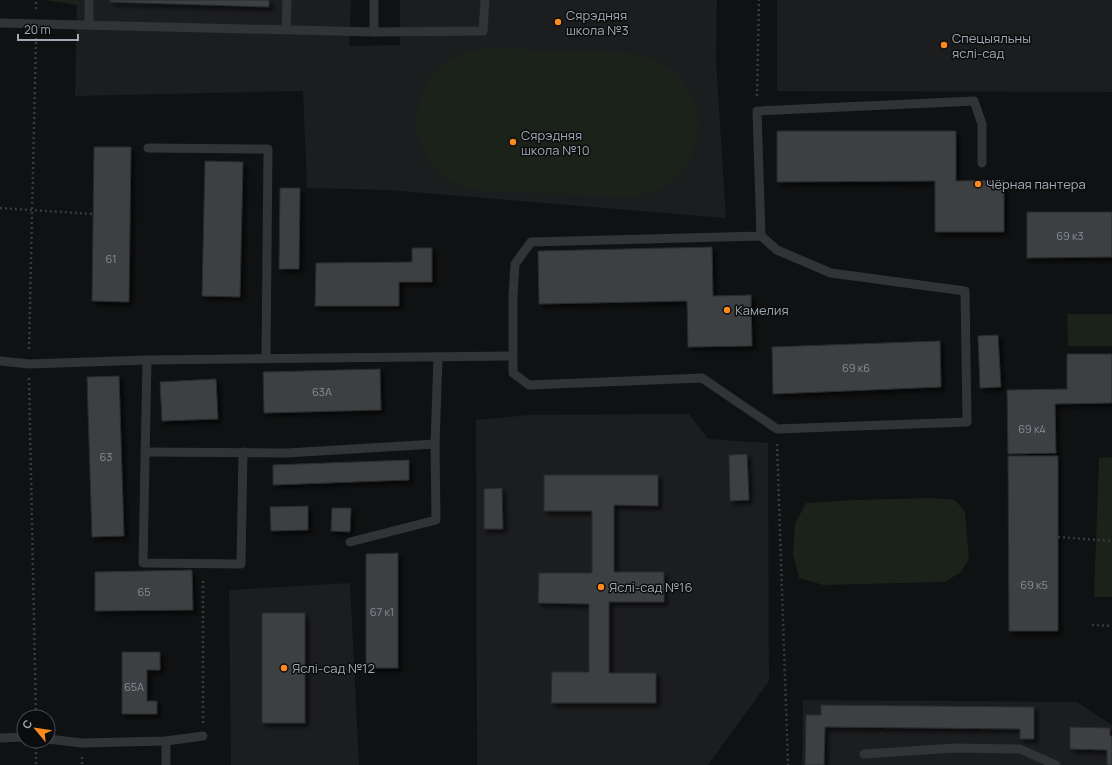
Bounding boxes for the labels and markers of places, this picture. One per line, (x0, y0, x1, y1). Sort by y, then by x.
place label: Сярэдняя школа №3 (566, 6, 629, 39)
marker: Сярэдняя школа №3 (553, 17, 563, 27)
place label: Спецыяльны яслі-сад (952, 29, 1031, 62)
marker: Спецыяльны яслі-сад (939, 40, 949, 50)
place label: Сярэдняя школа №10 (521, 126, 590, 159)
marker: Сярэдняя школа №10 (508, 137, 518, 147)
place label: Чёрная пантера (986, 175, 1086, 193)
marker: Чёрная пантера (973, 179, 983, 189)
place label: Камелия (735, 301, 789, 319)
marker: Камелия (722, 305, 732, 315)
place label: Яслі-сад №16 (609, 578, 692, 596)
marker: Яслі-сад №16 (596, 582, 606, 592)
place label: Яслі-сад №12 (292, 659, 375, 677)
marker: Яслі-сад №12 (279, 663, 289, 673)

